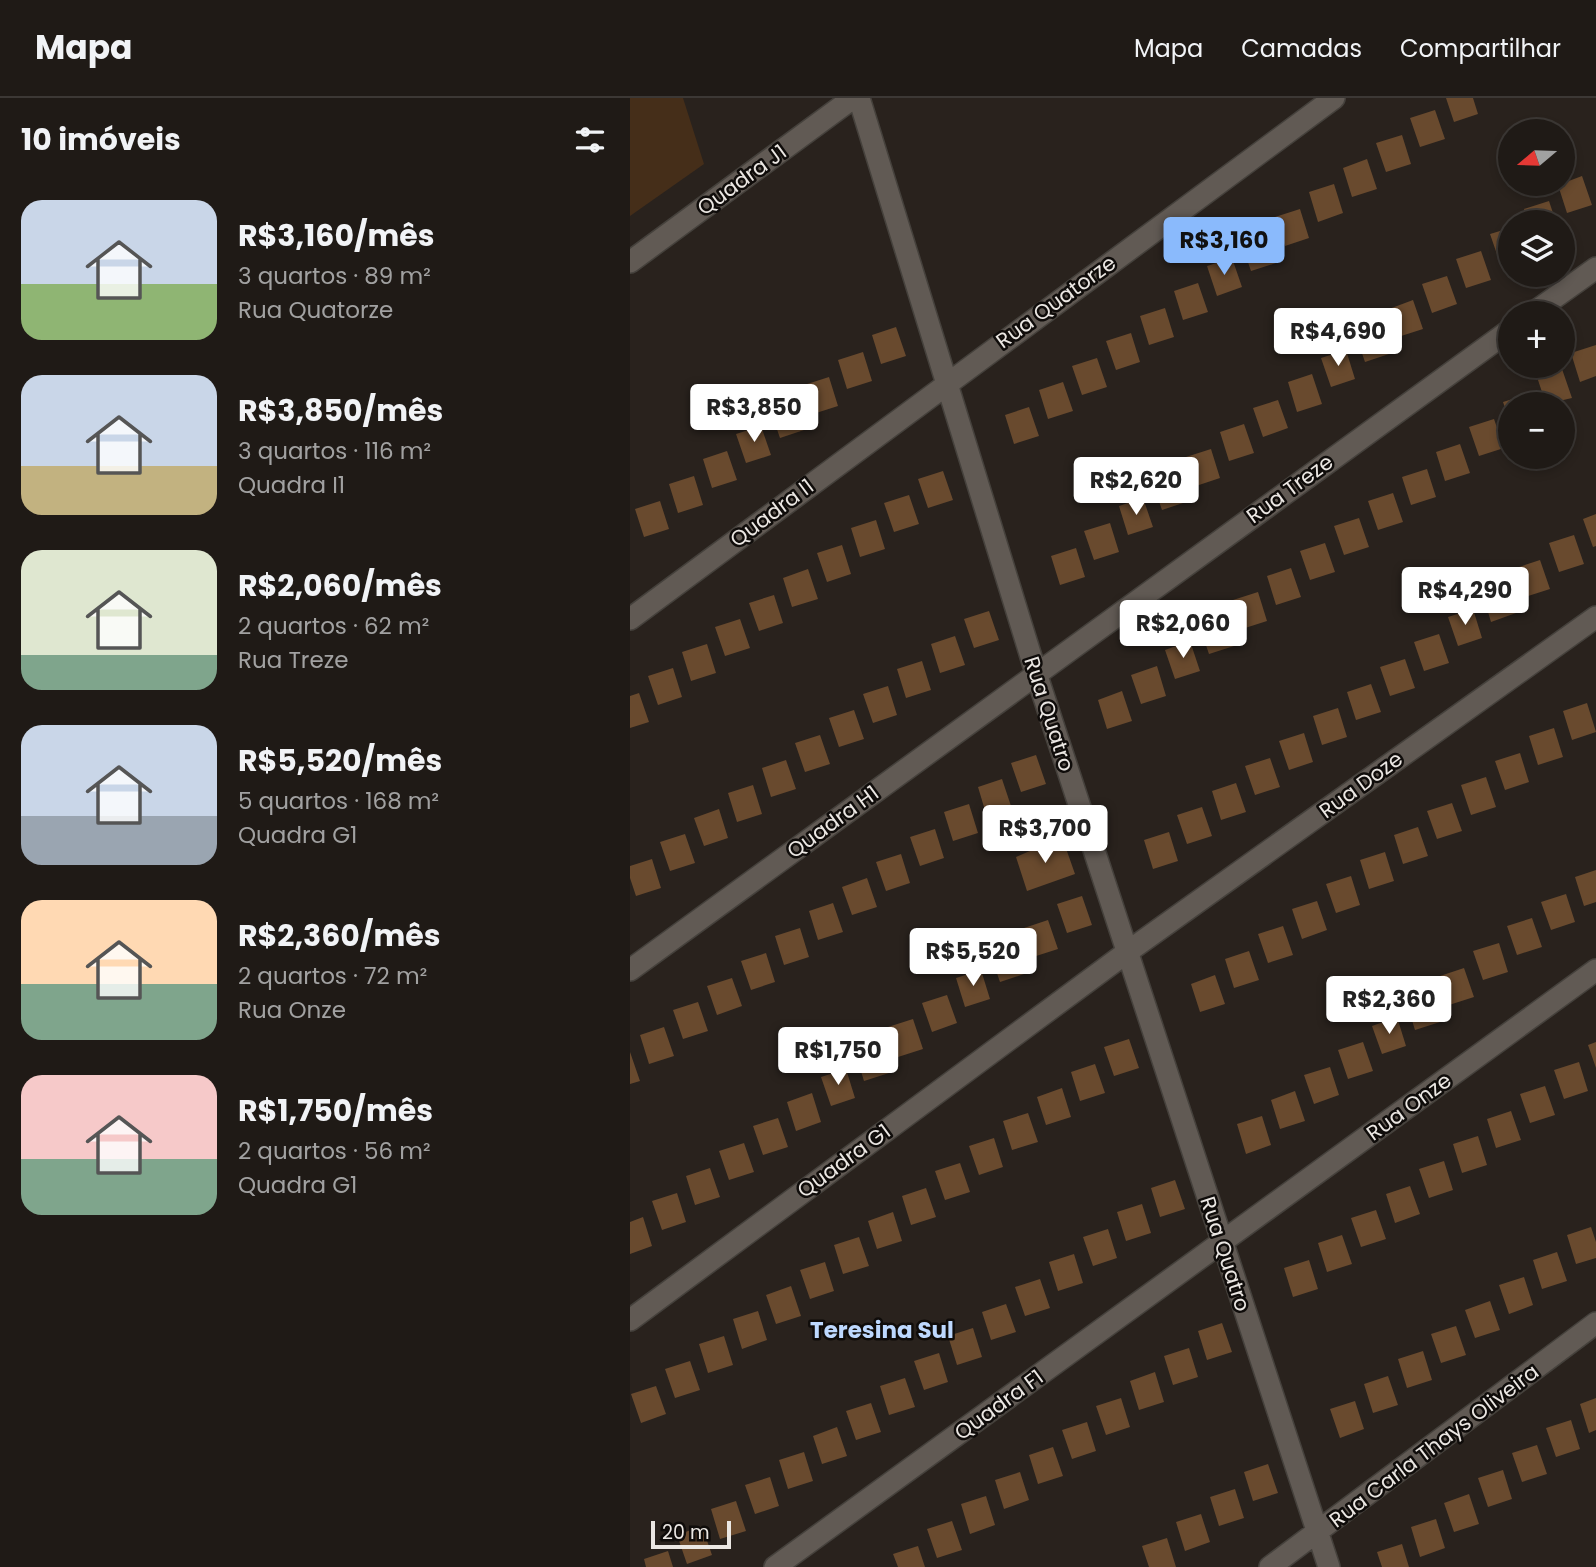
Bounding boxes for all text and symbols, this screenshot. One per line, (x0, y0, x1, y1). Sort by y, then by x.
text: Mapa (35, 24, 133, 71)
text: Mapa (1134, 32, 1203, 65)
text: Camadas (1241, 32, 1362, 65)
text: Compartilhar (1400, 32, 1561, 65)
text: 10 imóveis (21, 118, 181, 161)
north arrow (1498, 119, 1575, 196)
map controls (1498, 119, 1575, 469)
icon: filters (571, 121, 609, 159)
street label: Quadra J1 (691, 137, 792, 222)
button: layers (1498, 210, 1575, 287)
text: R$3,160/mês (238, 214, 435, 257)
pin: R$3,160 (1159, 218, 1289, 277)
text: R$3,160 (1180, 224, 1268, 256)
icon: home (77, 228, 161, 312)
street label: Rua Quatorze (990, 248, 1122, 355)
text: 3 quartos · 89 m² (238, 260, 431, 292)
text: Rua Quatorze (238, 294, 393, 326)
button: + (1498, 301, 1575, 378)
pin: R$4,690 (1273, 308, 1403, 368)
text: R$4,690 (1290, 315, 1386, 347)
pin: R$3,850 (689, 384, 819, 444)
text: R$3,850/mês (238, 389, 443, 432)
text: R$3,850 (706, 391, 802, 423)
button: − (1498, 392, 1575, 469)
icon: home (77, 403, 161, 487)
text: 3 quartos · 116 m² (238, 435, 431, 467)
street label: Rua Treze (1240, 447, 1339, 530)
pin: R$2,620 (1071, 458, 1201, 517)
text: R$2,620 (1090, 464, 1182, 496)
text: Quadra I1 (238, 469, 345, 501)
street label: Quadra I1 (724, 472, 820, 554)
text: R$2,060/mês (238, 564, 442, 607)
pin: R$4,290 (1400, 568, 1530, 627)
text: R$4,290 (1418, 574, 1512, 606)
icon: home (77, 578, 161, 662)
pin: R$2,060 (1118, 601, 1248, 660)
text: R$2,060 (1136, 607, 1230, 639)
text: 2 quartos · 62 m² (238, 610, 429, 642)
text: Rua Treze (238, 644, 348, 676)
street label: Rua Quatro (1017, 653, 1082, 775)
text: R$5,520/mês (238, 739, 442, 782)
street label: Rua Doze (1313, 744, 1408, 825)
icon: home (77, 753, 161, 837)
street label: Quadra H1 (781, 778, 885, 865)
text: 5 quartos · 168 m² (238, 785, 439, 817)
pin: R$3,700 (980, 806, 1110, 865)
text: R$3,700 (999, 812, 1091, 844)
text: Quadra G1 (238, 819, 357, 851)
text: R$2,360/mês (238, 914, 440, 957)
icon: home (77, 928, 161, 1012)
pin: R$5,520 (908, 928, 1038, 988)
text: R$5,520 (926, 935, 1020, 967)
text: 2 quartos · 72 m² (238, 960, 427, 992)
pin: R$2,360 (1324, 976, 1454, 1036)
text: R$2,360 (1342, 983, 1436, 1015)
text: Rua Onze (238, 994, 346, 1026)
pin: R$1,750 (773, 1028, 903, 1087)
text: R$1,750 (794, 1034, 882, 1066)
street label: Rua Onze (1360, 1066, 1457, 1147)
text: R$1,750/mês (238, 1089, 433, 1132)
icon: home (77, 1103, 161, 1187)
street label: Quadra G1 (791, 1117, 896, 1204)
text: 2 quartos · 56 m² (238, 1135, 431, 1167)
text: Quadra G1 (238, 1169, 357, 1201)
street label: Rua Quatro (1193, 1193, 1258, 1315)
district label: Teresina Sul (810, 1314, 954, 1346)
street label: Rua Carla Thays Oliveira (1323, 1357, 1544, 1534)
street label: Quadra F1 (948, 1362, 1049, 1447)
scale bar (651, 1518, 732, 1550)
text: 20 m (662, 1519, 710, 1546)

